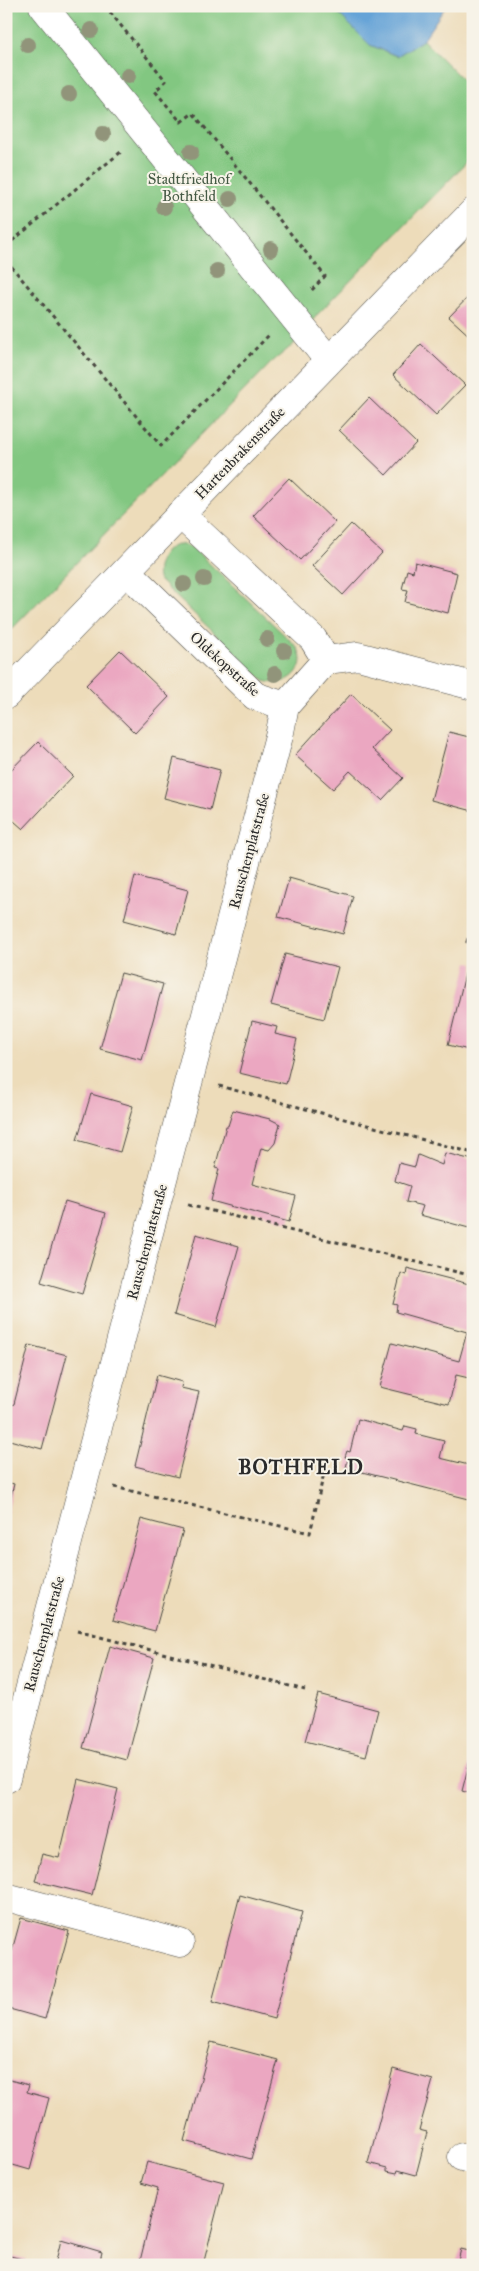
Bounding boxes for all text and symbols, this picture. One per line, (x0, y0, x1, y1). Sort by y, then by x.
park label: Stadtfriedhof Bothfeld (148, 170, 233, 205)
street label: Hartenbrakenstraße (191, 403, 289, 503)
street label: Oldekopstraße (186, 628, 264, 700)
street label: Rauschenplatstraße (225, 791, 273, 911)
street label: Rauschenplatstraße (123, 1182, 171, 1302)
district label: BOTHFELD (238, 1455, 364, 1479)
street label: Rauschenplatstraße (20, 1574, 68, 1694)

